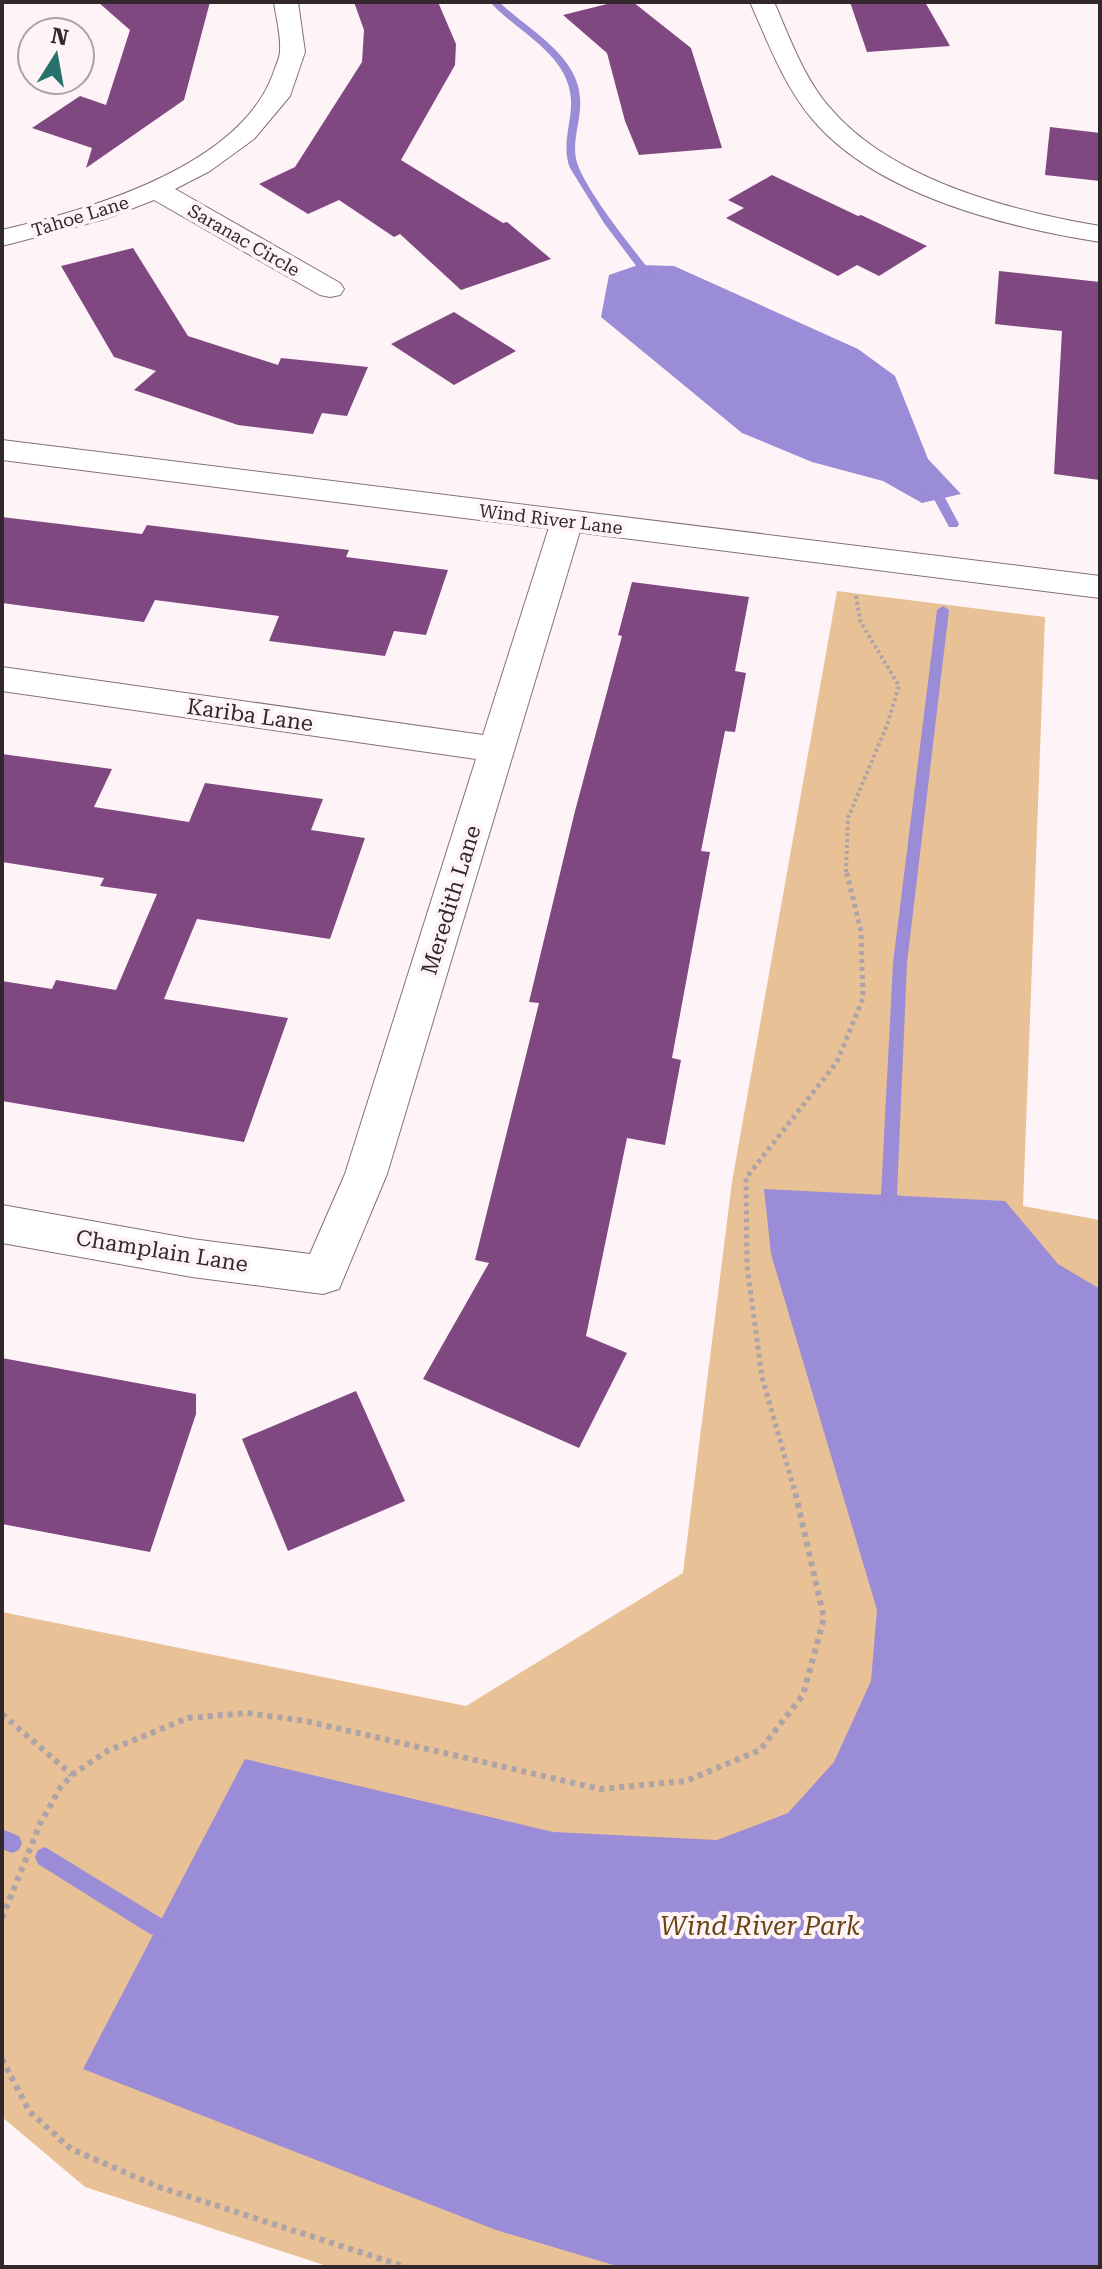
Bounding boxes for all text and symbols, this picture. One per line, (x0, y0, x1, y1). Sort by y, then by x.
north arrow (16, 16, 96, 96)
text: N (49, 23, 70, 51)
street label: Tahoe Lane (29, 191, 131, 241)
street label: Saranac Circle (184, 200, 304, 280)
street label: Wind River Lane (478, 500, 624, 538)
street label: Kariba Lane (185, 694, 315, 736)
street label: Meredith Lane (416, 822, 486, 978)
street label: Champlain Lane (74, 1225, 250, 1277)
park label: Wind River Park (660, 1911, 861, 1941)

